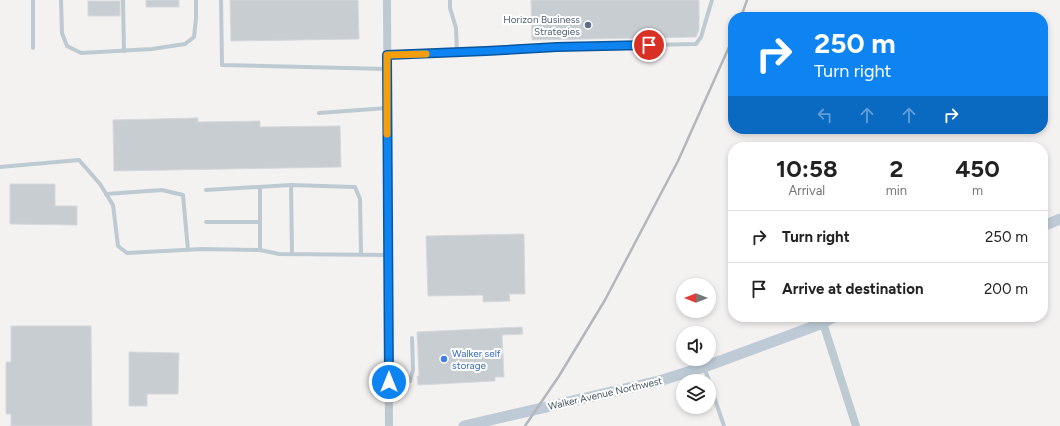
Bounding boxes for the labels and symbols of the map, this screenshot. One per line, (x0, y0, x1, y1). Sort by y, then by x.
place label: Horizon Business Strategies (503, 13, 580, 38)
marker: Horizon Business Strategies (583, 20, 593, 30)
pin (632, 28, 666, 62)
north arrow (676, 278, 716, 318)
place label: Walker self storage (452, 347, 501, 372)
marker: Walker self storage (439, 354, 449, 364)
position arrow (368, 361, 410, 403)
street label: Walker Avenue Northwest (547, 374, 664, 413)

